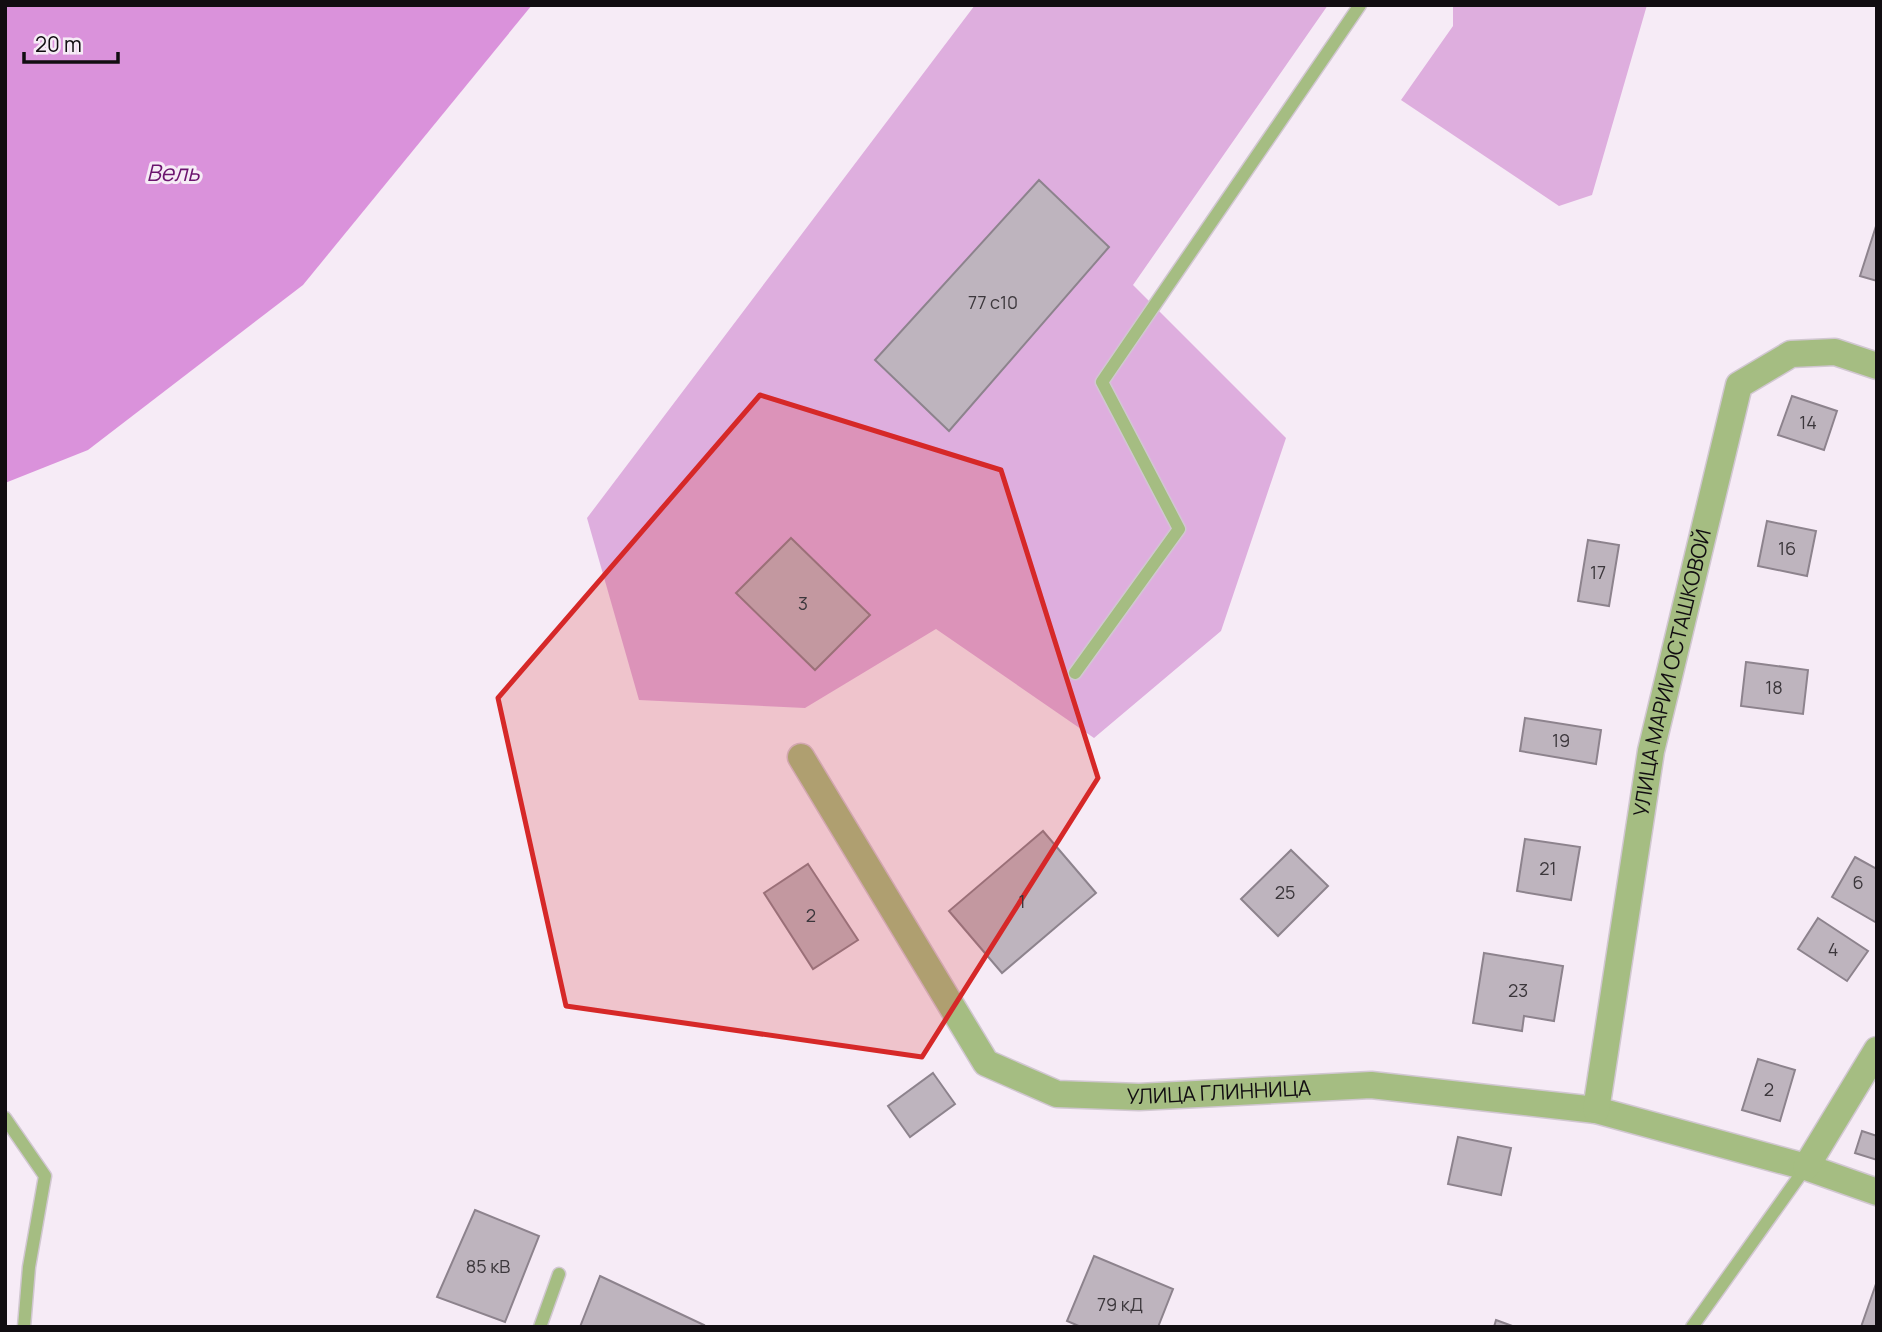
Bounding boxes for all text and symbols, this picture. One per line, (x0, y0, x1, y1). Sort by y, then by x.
scale bar (24, 21, 119, 65)
text: 20 m (35, 30, 82, 58)
water label: Вель (146, 156, 200, 188)
house number: 77 с10 (968, 290, 1018, 314)
house number: 14 (1799, 410, 1817, 434)
street label: УЛИЦА МАРИИ ОСТАШКОВОЙ (1626, 526, 1717, 818)
house number: 16 (1778, 536, 1796, 560)
house number: 17 (1590, 560, 1606, 584)
house number: 3 (798, 591, 808, 615)
house number: 18 (1765, 675, 1783, 699)
house number: 19 (1552, 728, 1570, 752)
house number: 21 (1539, 856, 1557, 880)
house number: 6 (1852, 870, 1864, 894)
house number: 25 (1275, 880, 1295, 904)
house number: 1 (1018, 889, 1026, 913)
house number: 2 (806, 903, 816, 927)
house number: 4 (1828, 937, 1838, 961)
house number: 23 (1508, 978, 1528, 1002)
street label: УЛИЦА ГЛИННИЦА (1126, 1073, 1312, 1110)
house number: 2 (1764, 1077, 1774, 1101)
house number: 85 кВ (466, 1254, 510, 1278)
house number: 79 кД (1097, 1292, 1143, 1316)

